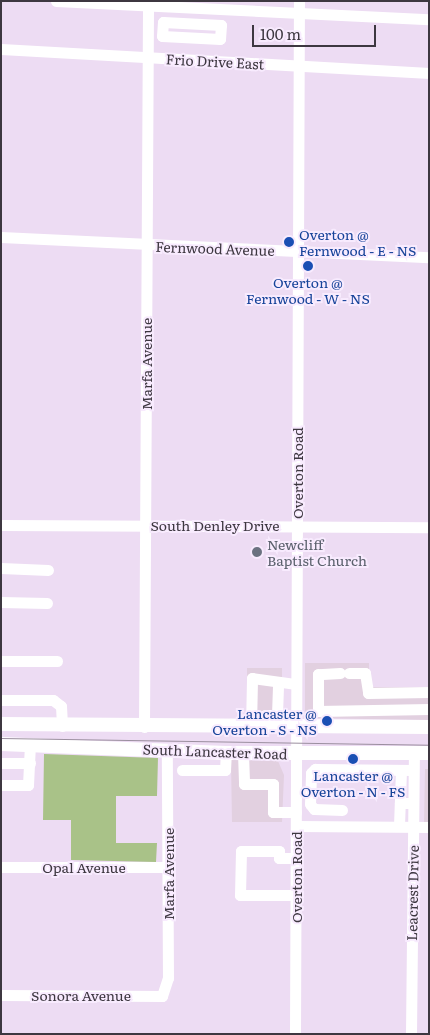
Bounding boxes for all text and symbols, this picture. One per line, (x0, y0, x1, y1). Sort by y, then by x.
scale bar (255, 15, 379, 47)
text: 100 m (260, 22, 301, 45)
street label: Frio Drive East (165, 50, 265, 72)
place label: Overton @ Fernwood - E - NS (299, 226, 416, 258)
marker: Overton @ Fernwood - E - NS (283, 236, 295, 248)
street label: Fernwood Avenue (155, 238, 275, 258)
marker: Overton @ Fernwood - W - NS (302, 260, 314, 272)
place label: Overton @ Fernwood - W - NS (246, 274, 370, 306)
street label: Marfa Avenue (138, 318, 154, 410)
street label: Overton Road (289, 427, 305, 519)
street label: South Denley Drive (150, 517, 280, 533)
place label: Newcliff Baptist Church (267, 536, 367, 568)
marker: Newcliff Baptist Church (251, 546, 263, 558)
place label: Lancaster @ Overton - S - NS (212, 705, 317, 738)
marker: Lancaster @ Overton - S - NS (321, 715, 333, 727)
street label: South Lancaster Road (142, 740, 288, 762)
marker: Lancaster @ Overton - N - FS (347, 753, 359, 765)
place label: Lancaster @ Overton - N - FS (301, 767, 405, 800)
street label: Marfa Avenue (160, 828, 176, 920)
street label: Overton Road (288, 831, 304, 923)
street label: Leacrest Drive (403, 845, 421, 941)
street label: Opal Avenue (42, 859, 126, 875)
street label: Sonora Avenue (31, 987, 131, 1003)

